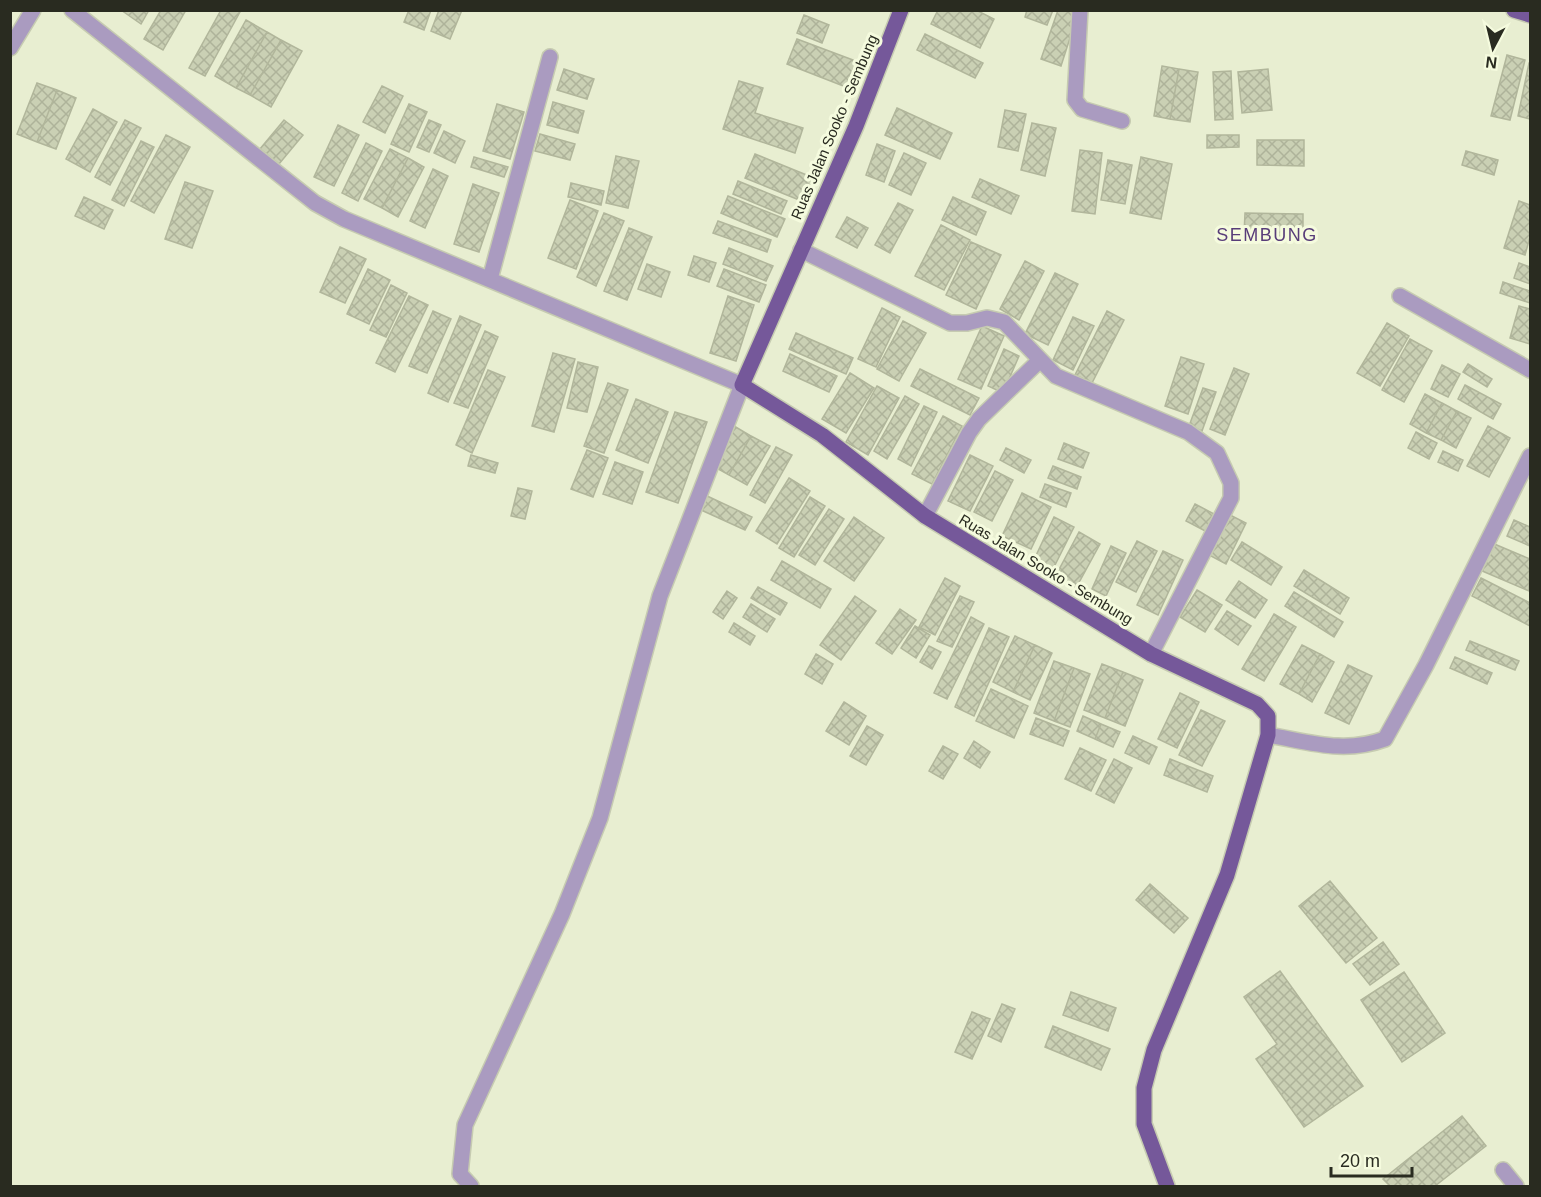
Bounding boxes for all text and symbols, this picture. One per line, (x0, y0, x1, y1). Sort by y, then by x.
north arrow (1463, 18, 1523, 78)
street label: Ruas Jalan Sooko - Sembung (787, 32, 881, 222)
text: N (1484, 53, 1498, 72)
district label: SEMBUNG (1216, 225, 1318, 245)
street label: Ruas Jalan Sooko - Sembung (956, 510, 1136, 628)
scale bar (1331, 1140, 1412, 1178)
text: 20 m (1340, 1151, 1380, 1171)

